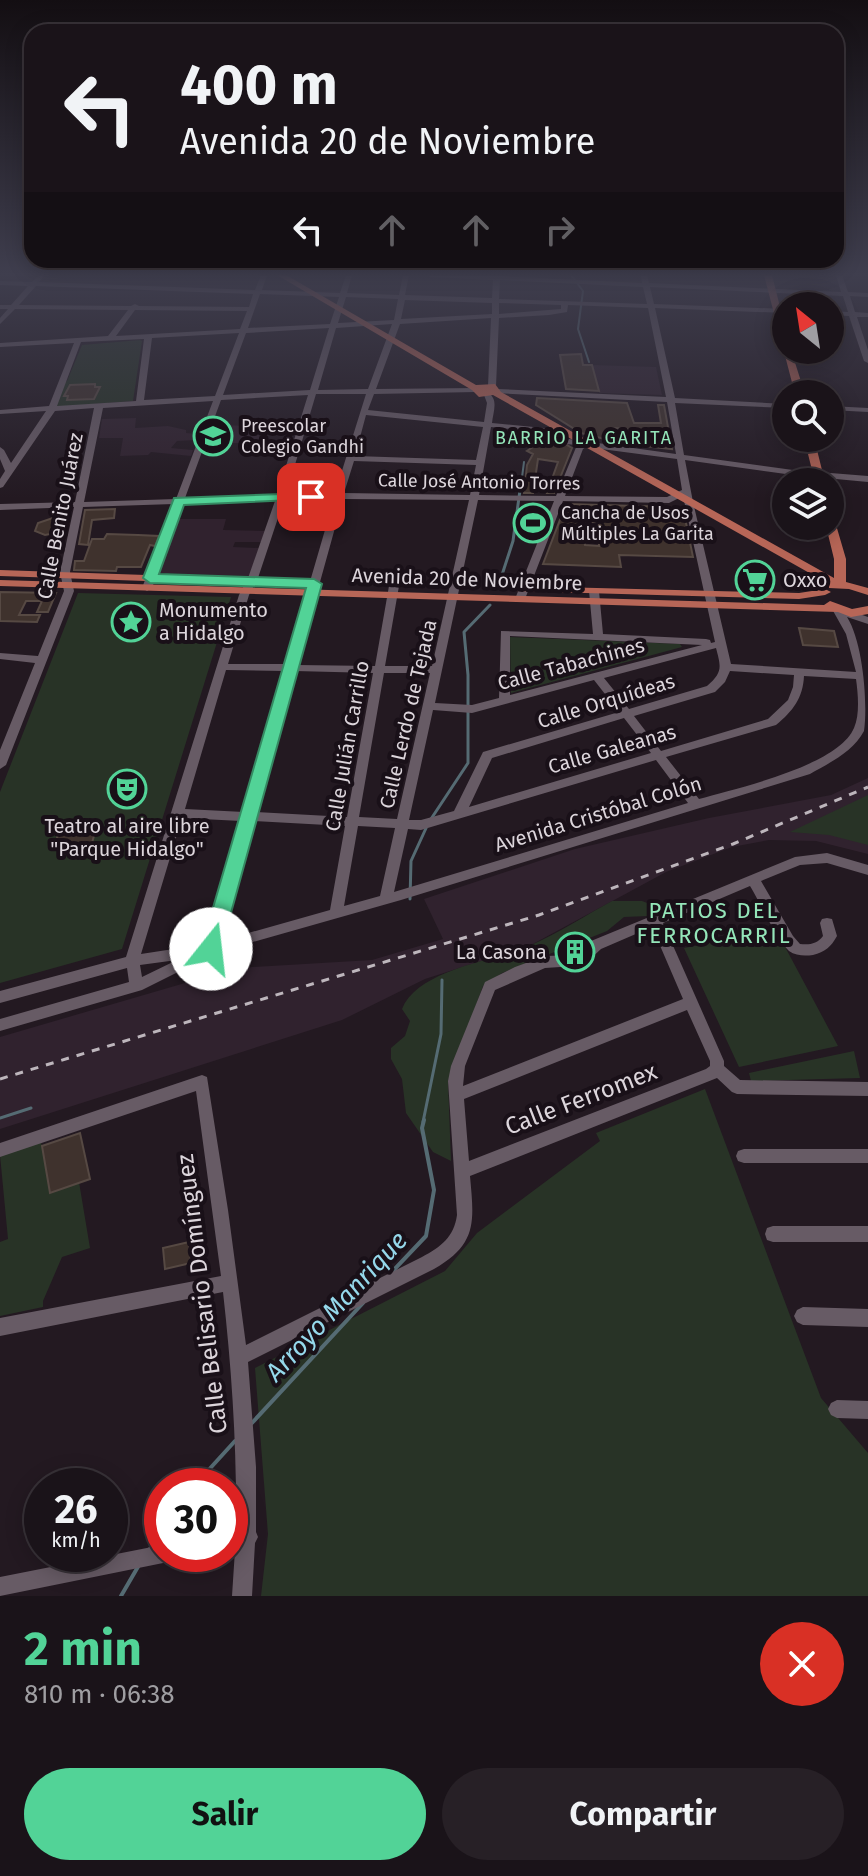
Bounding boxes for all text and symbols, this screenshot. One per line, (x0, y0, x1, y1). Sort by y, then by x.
text: 400 m (180, 52, 338, 119)
icon: left (48, 56, 152, 160)
text: Avenida 20 de Noviembre (180, 120, 595, 164)
icon: left (286, 208, 330, 252)
icon: ahead (370, 208, 414, 252)
icon: ahead (454, 208, 498, 252)
icon: right (538, 208, 582, 252)
north arrow (772, 292, 844, 364)
map controls (772, 292, 844, 540)
button: search (772, 380, 844, 452)
school or university icon: Preescolar Colegio Gandhi (192, 415, 234, 457)
place label: Preescolar Colegio Gandhi (241, 415, 364, 458)
district label: BARRIO LA GARITA (495, 427, 673, 449)
street label: Calle Benito Juárez (32, 430, 88, 601)
pin (277, 463, 345, 531)
button: layers (772, 468, 844, 540)
street label: Calle José Antonio Torres (378, 469, 580, 495)
icon: arrive (289, 475, 333, 519)
sports icon: Cancha de Usos Múltiples La Garita (512, 502, 554, 544)
place label: Cancha de Usos Múltiples La Garita (561, 502, 714, 545)
supermarket icon: Oxxo (734, 559, 776, 601)
street label: Avenida 20 de Noviembre (351, 563, 583, 595)
place label: Oxxo (783, 568, 828, 592)
place label: Monumento a Hidalgo (159, 598, 268, 645)
place icon: Monumento a Hidalgo (110, 601, 152, 643)
street label: Calle Lerdo de Tejada (375, 617, 441, 811)
street label: Calle Tabachines (495, 633, 647, 695)
street label: Calle Julián Carrillo (320, 659, 374, 833)
street label: Calle Orquídeas (534, 669, 678, 733)
street label: Calle Galeanas (545, 719, 679, 779)
theatre icon: Teatro al aire libre "Parque Hidalgo" (106, 768, 148, 810)
street label: Avenida Cristóbal Colón (492, 771, 704, 857)
place label: Teatro al aire libre "Parque Hidalgo" (44, 814, 210, 861)
district label: PATIOS DEL FERROCARRIL (636, 897, 792, 949)
position arrow (169, 907, 253, 991)
building icon: La Casona (554, 931, 596, 973)
place label: La Casona (456, 940, 547, 964)
street label: Calle Ferromex (501, 1057, 661, 1141)
street label: Calle Belisario Domínguez (171, 1152, 233, 1436)
water label: Arroyo Manrique (258, 1225, 414, 1388)
speed limit sign: 30 (144, 1468, 248, 1572)
text: 26 (54, 1486, 98, 1534)
text: km/h (51, 1528, 101, 1552)
text: 2 min (24, 1620, 142, 1678)
button: close (760, 1622, 844, 1706)
text: 810 m · 06:38 (24, 1679, 175, 1710)
button: Salir (24, 1768, 426, 1860)
button: Compartir (442, 1768, 844, 1860)

